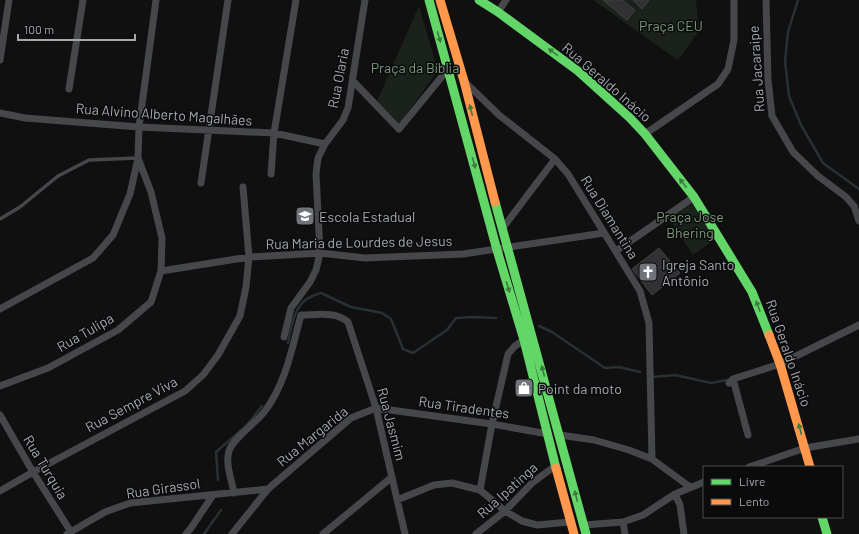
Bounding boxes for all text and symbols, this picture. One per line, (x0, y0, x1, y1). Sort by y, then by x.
scale bar (18, 16, 135, 42)
park label: Praça CEU (639, 17, 703, 34)
text: 100 m (24, 22, 54, 36)
street label: Rua Jacaraipe (745, 25, 767, 113)
one-way arrow (436, 32, 442, 44)
street label: Rua Geraldo Inácio (559, 39, 655, 125)
street label: Rua Olaria (324, 46, 352, 110)
one-way arrow (548, 48, 558, 56)
park label: Praça da Bíblia (371, 59, 459, 76)
street label: Rua Alvino Alberto Magalhães (75, 99, 253, 129)
one-way arrow (468, 104, 474, 116)
one-way arrow (471, 157, 477, 169)
street label: Rua Diamantina (578, 172, 642, 262)
one-way arrow (679, 178, 688, 189)
school or university icon: Escola Estadual (294, 205, 316, 227)
place label: Escola Estadual (319, 208, 415, 225)
park label: Praça Jose Bhering (656, 208, 724, 241)
street label: Rua Maria de Lourdes de Jesus (266, 232, 453, 252)
place label: Igreja Santo Antônio (662, 256, 734, 289)
church icon: Igreja Santo Antônio (637, 261, 659, 283)
one-way arrow (505, 281, 511, 293)
street label: Rua Geraldo Inácio (763, 297, 815, 409)
one-way arrow (754, 300, 760, 312)
street label: Rua Tulipa (54, 309, 116, 355)
one-way arrow (540, 364, 546, 376)
street label: Rua Sempre Viva (82, 373, 180, 435)
shop icon: Point da moto (513, 377, 535, 399)
place label: Point da moto (538, 380, 622, 397)
street label: Rua Jasmim (374, 386, 410, 462)
street label: Rua Tiradentes (418, 392, 511, 422)
street label: Rua Margarida (273, 402, 351, 470)
one-way arrow (797, 423, 803, 435)
street label: Rua Turquia (20, 432, 72, 502)
street label: Rua Ipatinga (473, 458, 541, 522)
legend (703, 466, 843, 518)
street label: Rua Girassol (125, 474, 201, 502)
text: Livre (739, 474, 765, 488)
one-way arrow (573, 490, 579, 502)
text: Lento (739, 494, 769, 508)

